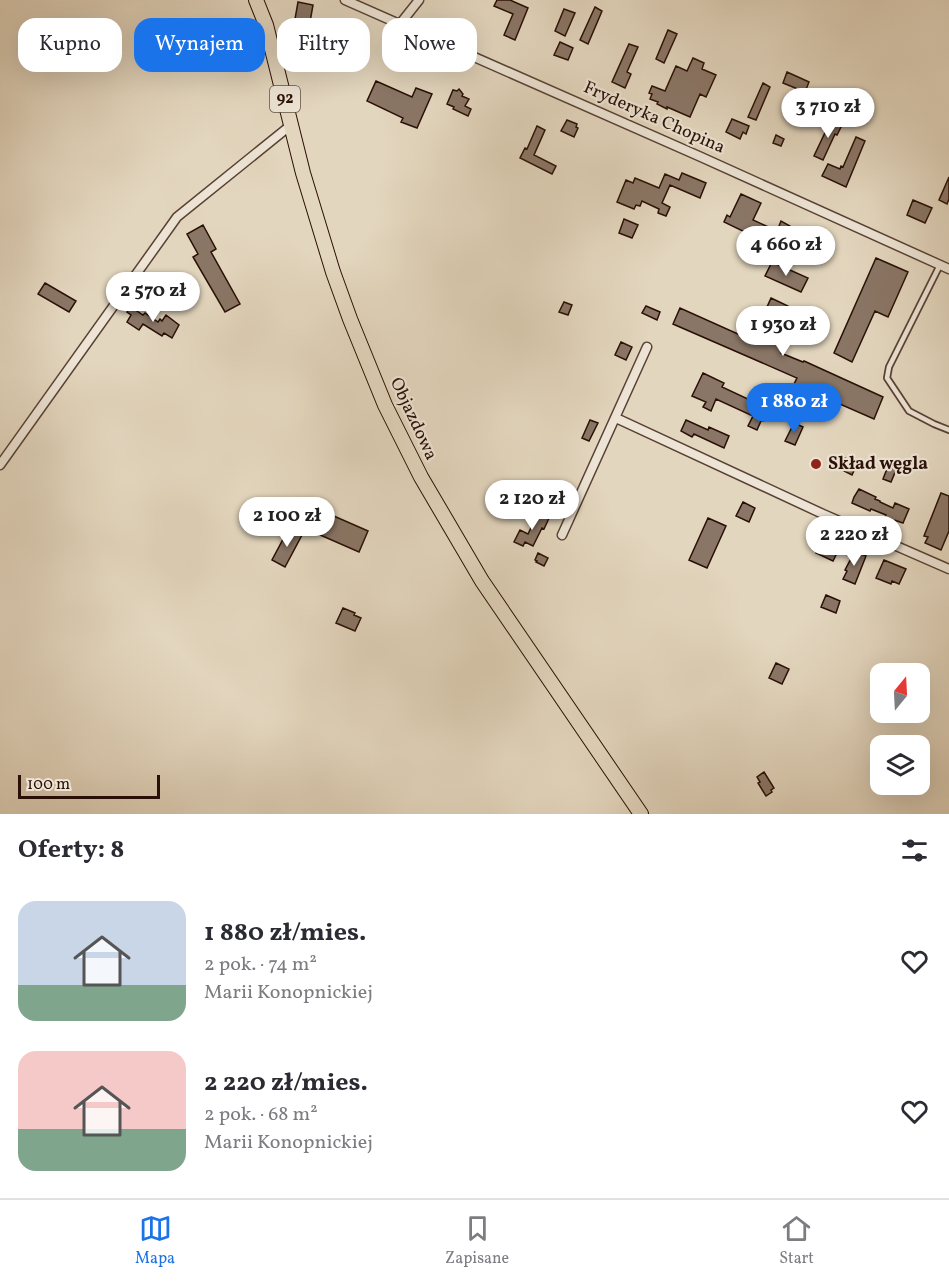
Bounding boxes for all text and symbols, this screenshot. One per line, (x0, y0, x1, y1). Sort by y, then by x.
chip: Kupno (18, 18, 122, 72)
chip: Wynajem (134, 18, 265, 72)
chip: Filtry (277, 18, 370, 72)
chip: Nowe (382, 18, 477, 72)
street label: Fryderyka Chopina (579, 76, 729, 160)
road number: 92 (270, 86, 300, 112)
pin: 3 710 zł (766, 88, 890, 139)
text: 3 710 zł (795, 93, 861, 121)
pin: 4 660 zł (724, 226, 848, 277)
text: 4 660 zł (750, 231, 822, 259)
pin: 2 570 zł (91, 272, 215, 323)
text: 2 570 zł (120, 277, 186, 305)
pin: 1 930 zł (721, 306, 845, 357)
text: 1 930 zł (750, 311, 816, 339)
street label: Objazdowa (383, 374, 443, 464)
pin: 1 880 zł (732, 383, 856, 434)
text: 1 880 zł (760, 388, 828, 416)
place label: Skład węgla (828, 452, 928, 477)
marker: Skład węgla (809, 457, 823, 471)
pin: 2 120 zł (470, 480, 594, 531)
text: 2 120 zł (499, 485, 565, 513)
pin: 2 100 zł (225, 497, 349, 548)
text: 2 100 zł (253, 502, 321, 530)
pin: 2 220 zł (792, 516, 916, 567)
text: 2 220 zł (820, 521, 888, 549)
north arrow (870, 663, 930, 723)
map controls (870, 663, 930, 795)
button: layers (870, 735, 930, 795)
scale bar (18, 772, 160, 800)
text: 100 m (27, 774, 70, 796)
text: Oferty: 8 (18, 832, 124, 868)
icon: filters (898, 834, 931, 867)
text: 1 880 zł/mies. (204, 915, 366, 951)
icon: home (66, 925, 138, 997)
icon: heart (898, 945, 931, 978)
text: 2 pok. · 74 m² (204, 951, 317, 979)
text: Marii Konopnickiej (204, 979, 373, 1007)
text: 2 220 zł/mies. (204, 1065, 368, 1101)
icon: home (66, 1075, 138, 1147)
icon: heart (898, 1095, 931, 1128)
text: 2 pok. · 68 m² (204, 1101, 318, 1129)
text: Marii Konopnickiej (204, 1129, 373, 1157)
tab: Mapa (135, 1212, 175, 1270)
tab: Zapisane (445, 1212, 509, 1270)
tab: Start (779, 1212, 814, 1270)

